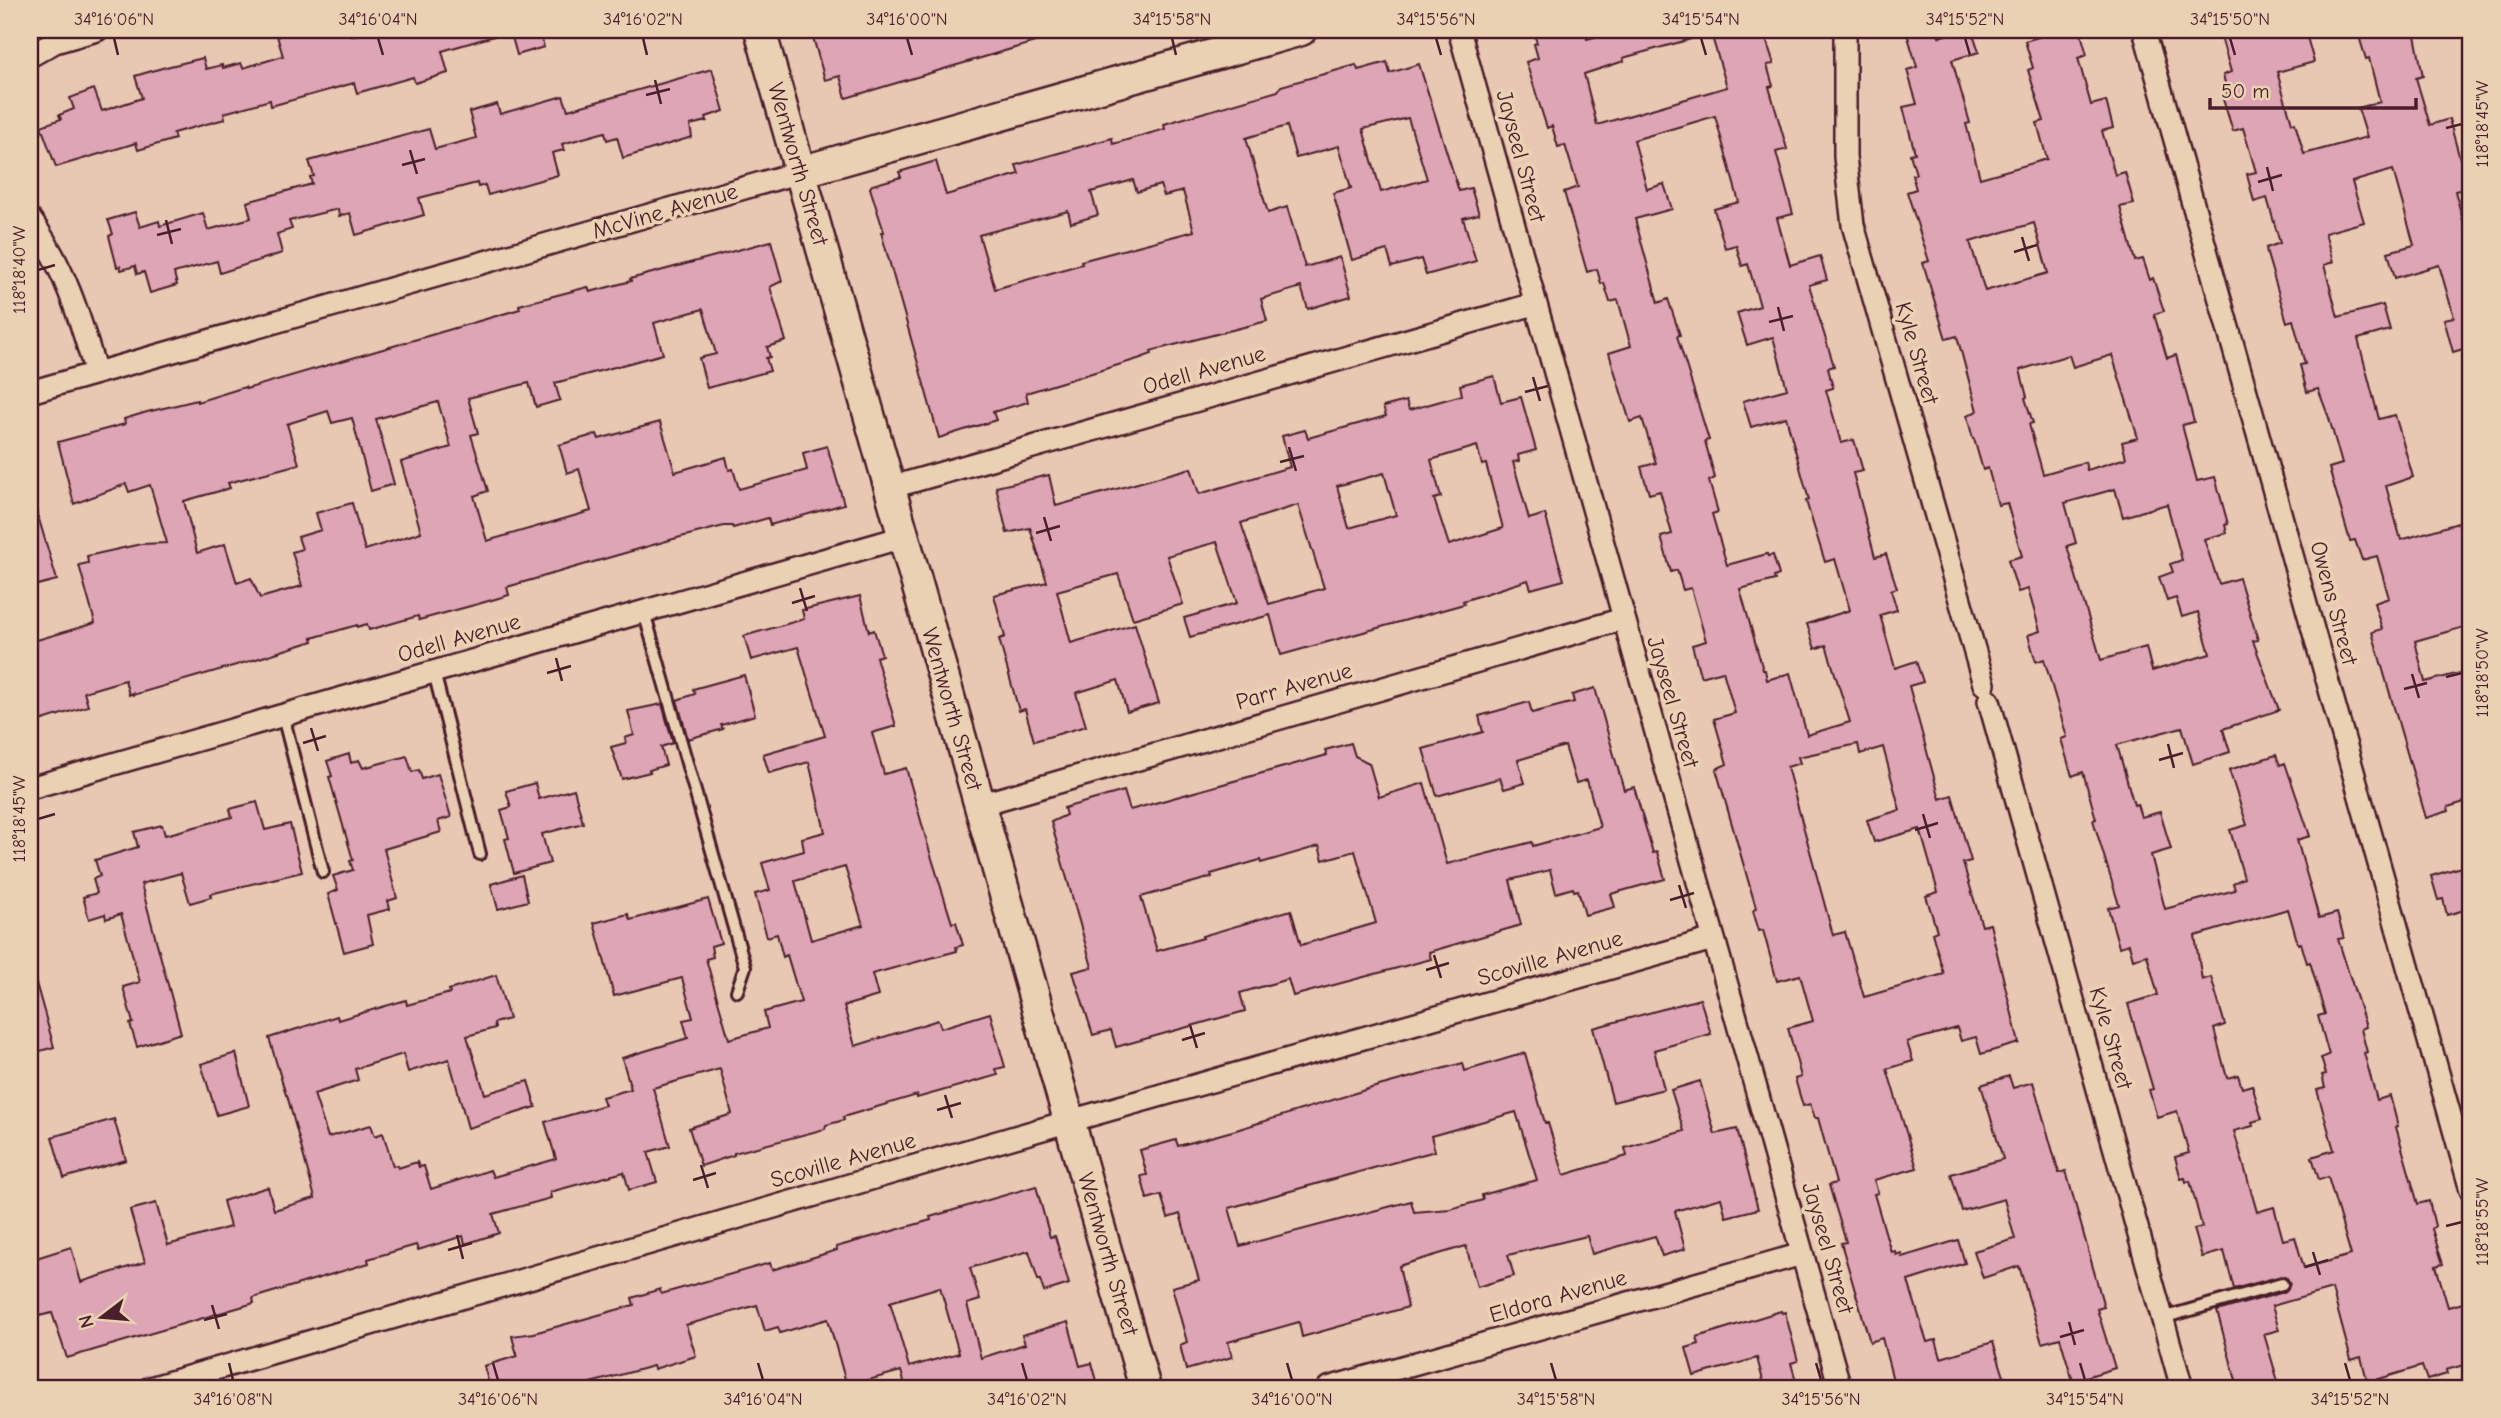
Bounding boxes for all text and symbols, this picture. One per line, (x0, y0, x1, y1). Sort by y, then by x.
text: 34°16'06"N (74, 9, 154, 30)
text: 34°16'04"N (338, 9, 418, 30)
text: 34°16'02"N (603, 9, 683, 30)
text: 34°16'00"N (866, 9, 948, 30)
text: 34°15'58"N (1133, 9, 1211, 30)
text: 34°15'56"N (1397, 9, 1475, 30)
text: 34°15'54"N (1662, 9, 1740, 30)
text: 34°15'52"N (1926, 9, 2004, 30)
text: 34°15'50"N (2190, 9, 2270, 30)
scale bar (2210, 66, 2417, 110)
text: 50 m (2221, 79, 2270, 103)
street label: Wentworth Street (762, 80, 835, 250)
text: 118°18'45"W (2472, 80, 2493, 167)
street label: Jayseel Street (1490, 87, 1552, 226)
street label: McVine Avenue (589, 177, 741, 245)
text: 118°18'40"W (9, 226, 30, 314)
street label: Kyle Street (1890, 299, 1945, 409)
street label: Odell Avenue (1140, 340, 1268, 400)
street label: Owens Street (2304, 538, 2364, 669)
street label: Odell Avenue (395, 608, 523, 668)
street label: Wentworth Street (916, 625, 989, 795)
text: 118°18'50"W (2472, 628, 2493, 718)
street label: Jayseel Street (1641, 633, 1705, 772)
street label: Parr Avenue (1233, 657, 1355, 715)
text: 118°18'45"W (9, 775, 30, 862)
street label: Scoville Avenue (1474, 924, 1626, 992)
street label: Kyle Street (2084, 984, 2139, 1094)
street label: Scoville Avenue (767, 1126, 919, 1194)
street label: Wentworth Street (1072, 1170, 1145, 1340)
text: 118°18'55"W (2472, 1178, 2493, 1266)
street label: Jayseel Street (1796, 1179, 1860, 1318)
street label: Eldora Avenue (1486, 1264, 1630, 1328)
north arrow (66, 1282, 136, 1352)
text: N (74, 1312, 99, 1330)
text: 34°16'08"N (193, 1389, 273, 1410)
text: 34°16'06"N (458, 1389, 538, 1410)
text: 34°16'04"N (723, 1389, 803, 1410)
text: 34°16'02"N (987, 1389, 1067, 1410)
text: 34°16'00"N (1251, 1389, 1333, 1410)
text: 34°15'58"N (1517, 1389, 1595, 1410)
text: 34°15'56"N (1782, 1389, 1860, 1410)
text: 34°15'54"N (2046, 1389, 2124, 1410)
text: 34°15'52"N (2311, 1389, 2389, 1410)

